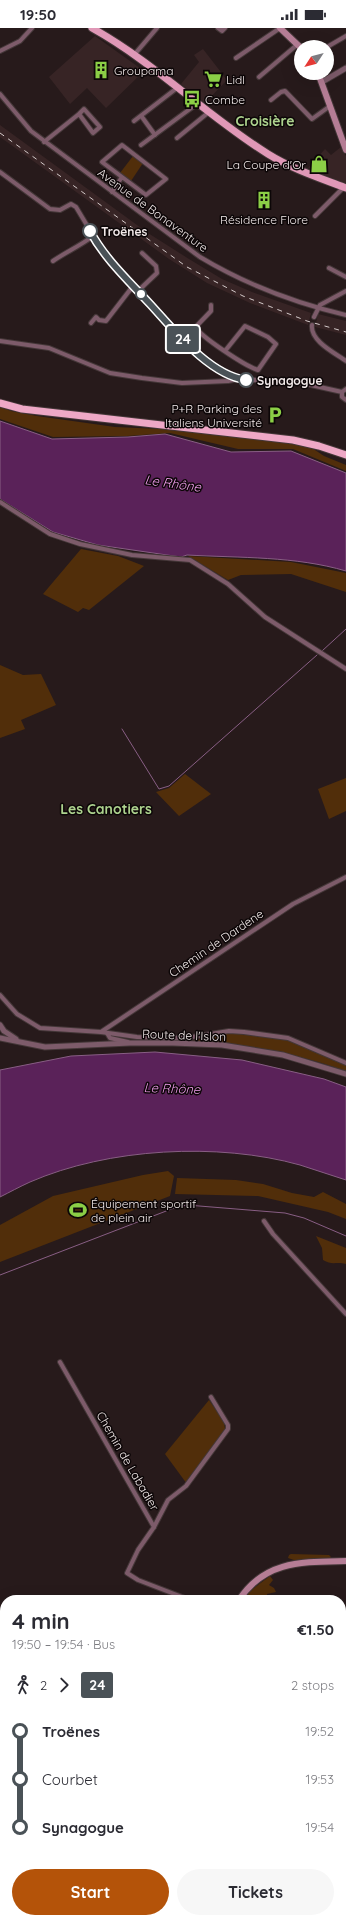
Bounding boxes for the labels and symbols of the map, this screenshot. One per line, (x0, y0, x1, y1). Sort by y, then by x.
north arrow (294, 40, 334, 80)
building icon: Groupama (91, 60, 111, 80)
place label: Groupama (114, 63, 174, 78)
supermarket icon: Lidl (203, 69, 223, 89)
place label: Lidl (226, 72, 245, 87)
bus stop icon: Combe (182, 89, 202, 109)
place label: Combe (205, 92, 245, 107)
district label: Croisière (236, 112, 294, 130)
shop icon: La Coupe d'Or (309, 154, 329, 174)
place label: La Coupe d'Or (226, 157, 306, 172)
street label: Avenue de Bonaventure (95, 165, 211, 255)
building icon: Résidence Flore (254, 190, 274, 210)
place label: Résidence Flore (220, 212, 308, 227)
marker: Troënes (82, 223, 98, 239)
place label: Troënes (101, 224, 148, 239)
unlabelled marker (135, 288, 147, 300)
line badge: 24 (165, 326, 201, 352)
marker: Synagogue (238, 372, 254, 388)
place label: Synagogue (257, 373, 323, 388)
place label: P+R Parking des Italiens Université (165, 401, 262, 430)
parking icon: P+R Parking des Italiens Université (265, 405, 285, 425)
water label: Le Rhône (144, 471, 203, 495)
district label: Les Canotiers (60, 800, 152, 818)
street label: Chemin de Dardene (166, 906, 266, 980)
street label: Route de l'Islon (142, 1026, 226, 1044)
water label: Le Rhône (143, 1079, 201, 1097)
place label: Équipement sportif de plein air (91, 1196, 197, 1225)
sports icon: Équipement sportif de plein air (68, 1200, 88, 1220)
street label: Chemin de Labadier (94, 1409, 163, 1514)

